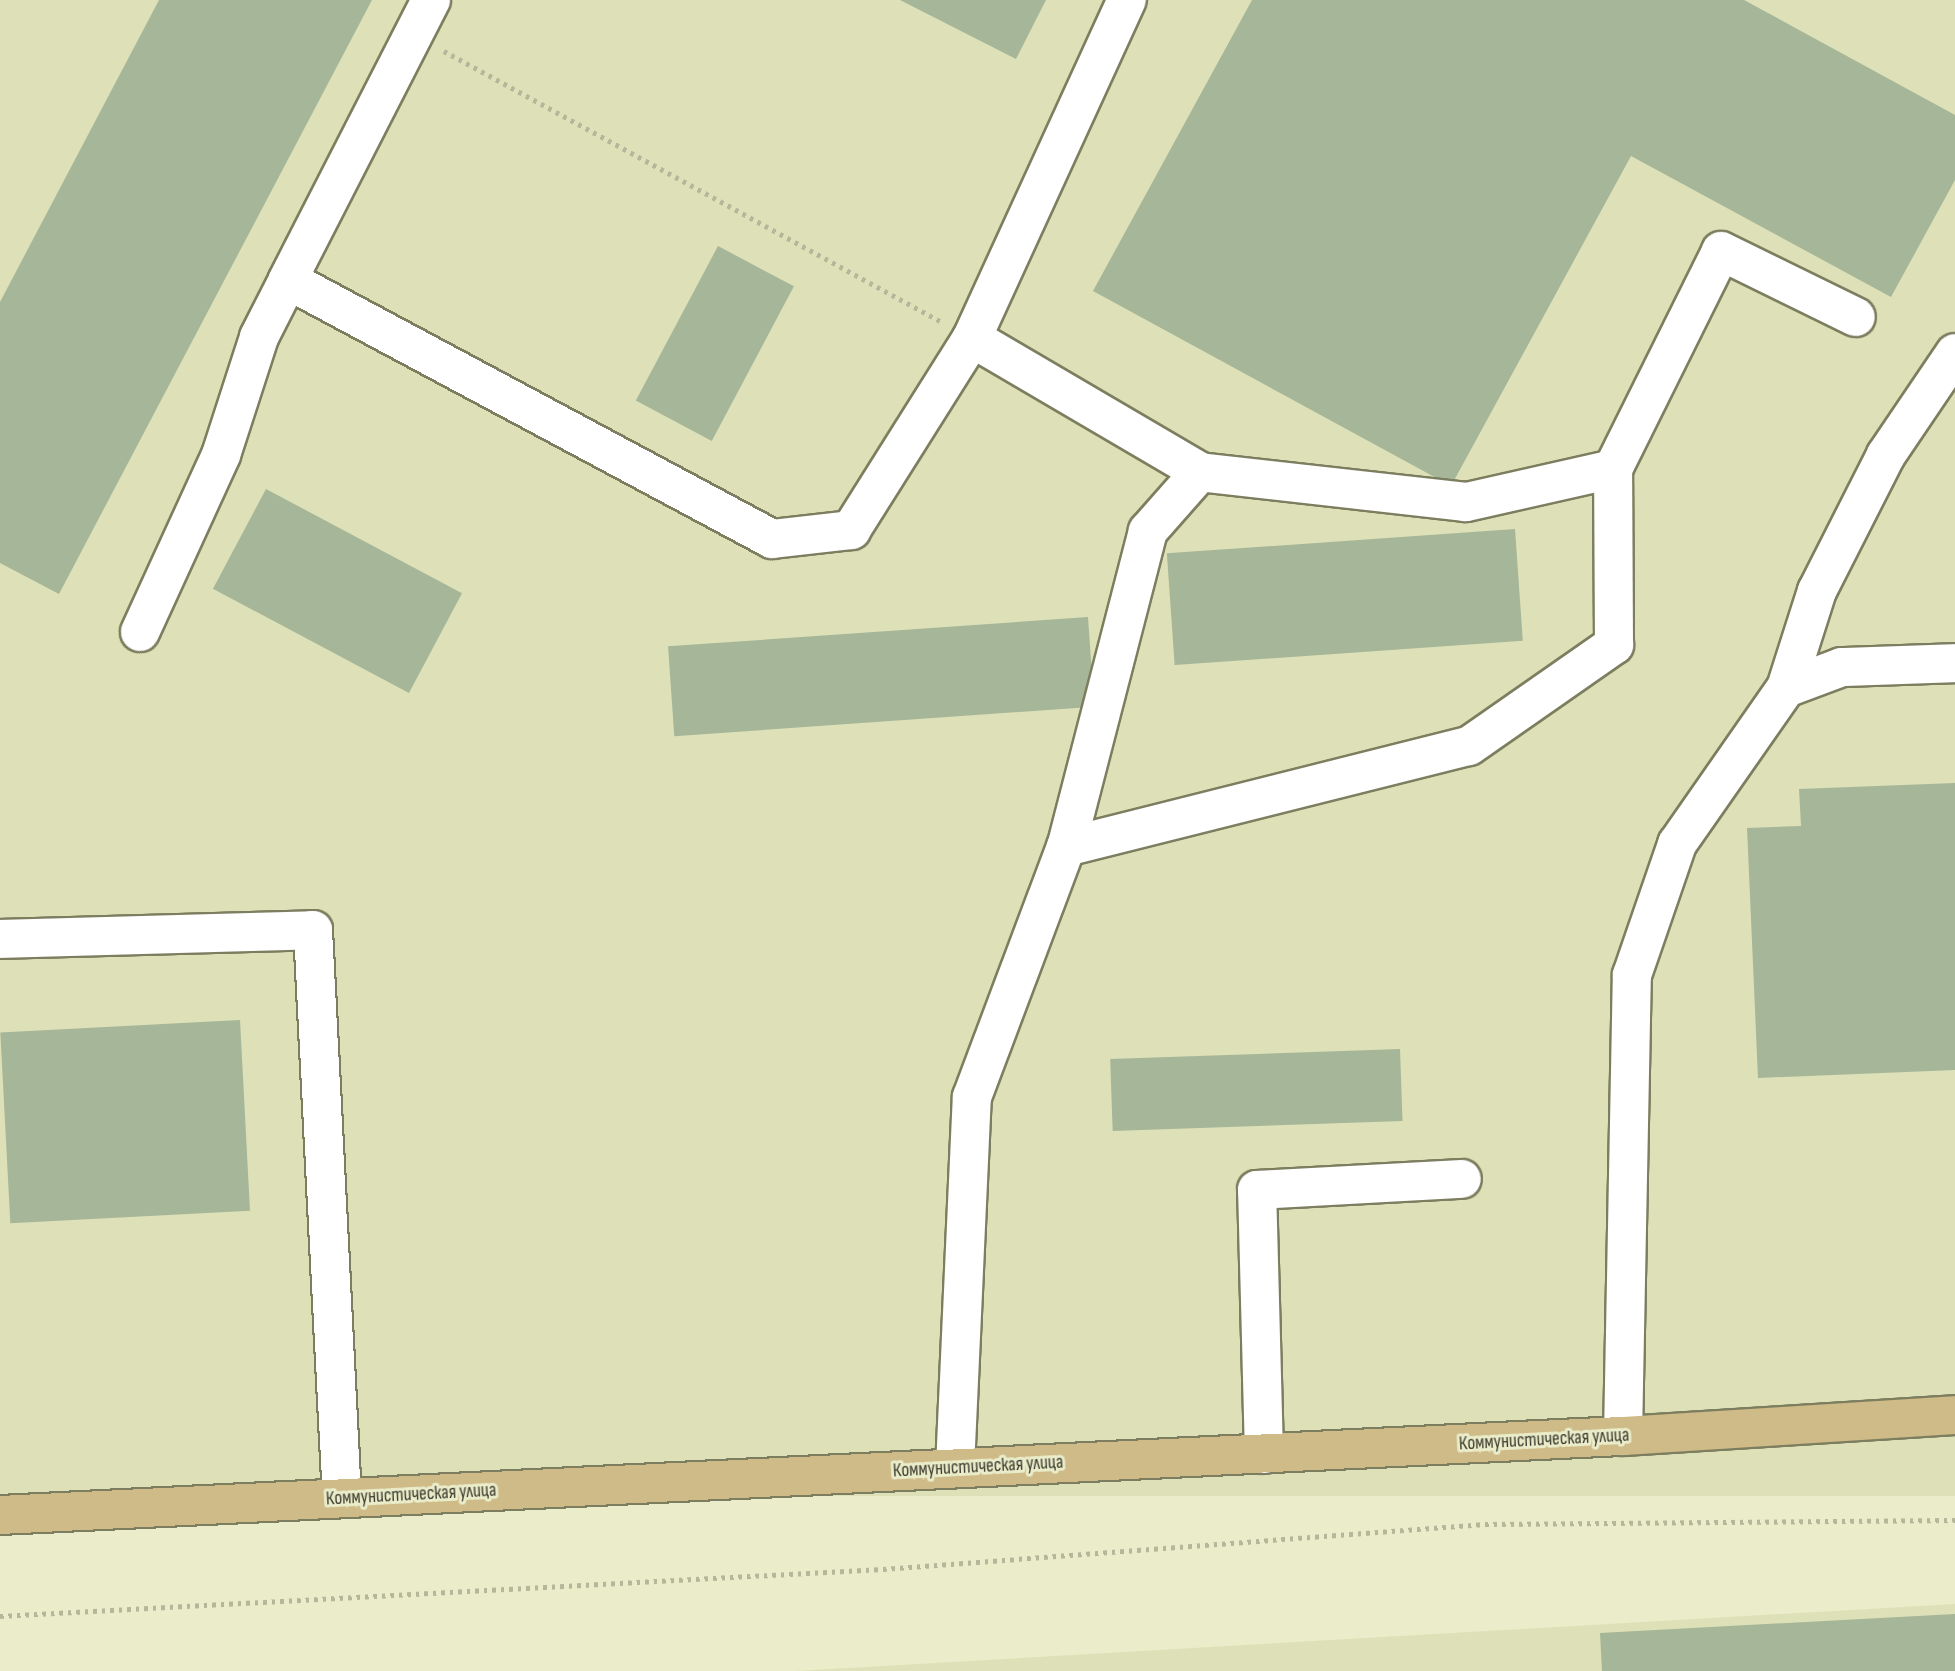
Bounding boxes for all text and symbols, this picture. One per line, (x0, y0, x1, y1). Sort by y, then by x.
street label: Коммунистическая улица (1458, 1424, 1630, 1456)
street label: Коммунистическая улица (892, 1451, 1064, 1483)
street label: Коммунистическая улица (325, 1479, 497, 1511)

